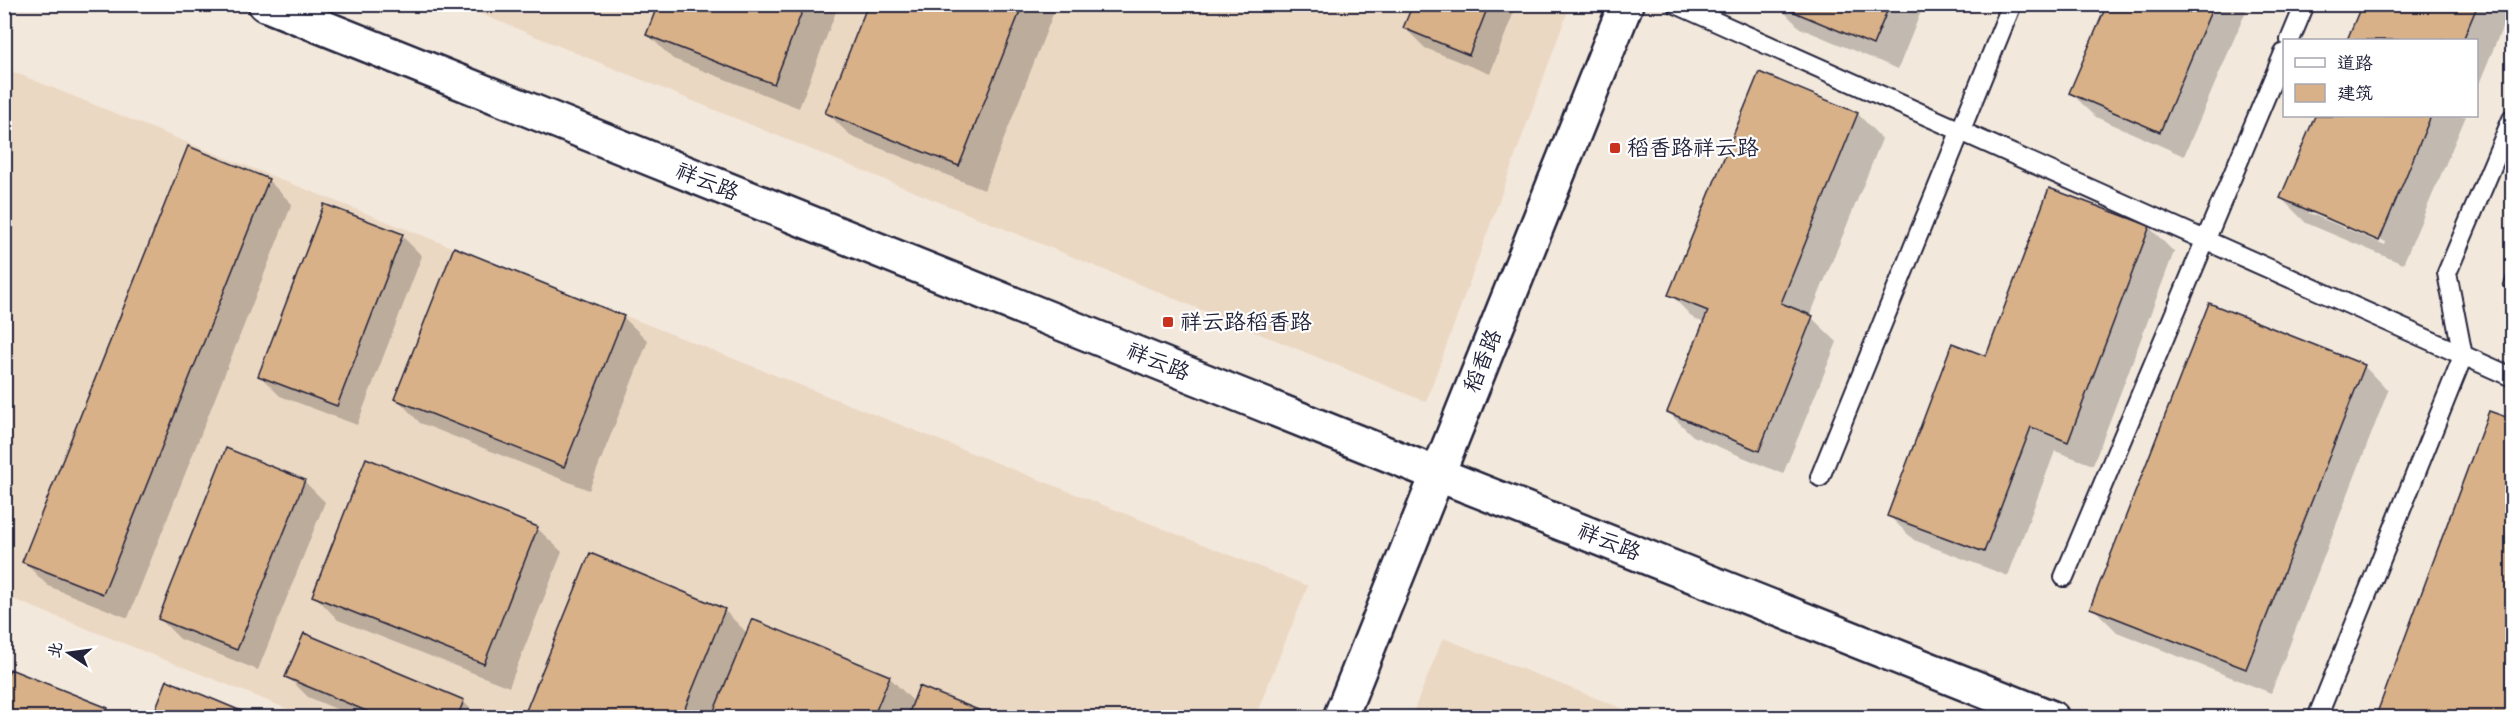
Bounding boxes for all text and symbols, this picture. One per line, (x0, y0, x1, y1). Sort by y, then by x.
legend (2283, 39, 2478, 117)
text: 道路 (2337, 51, 2373, 76)
text: 建筑 (2337, 81, 2373, 106)
place label: 稻香路祥云路 (1627, 133, 1759, 164)
marker: 稻香路祥云路 (1608, 141, 1622, 155)
street label: 祥云路 (671, 155, 743, 209)
place label: 祥云路稻香路 (1180, 307, 1312, 338)
marker: 祥云路稻香路 (1161, 315, 1175, 329)
street label: 稻香路 (1456, 325, 1510, 397)
street label: 祥云路 (1122, 335, 1194, 389)
street label: 祥云路 (1573, 515, 1645, 569)
north arrow (39, 623, 99, 683)
text: 北 (43, 640, 68, 660)

